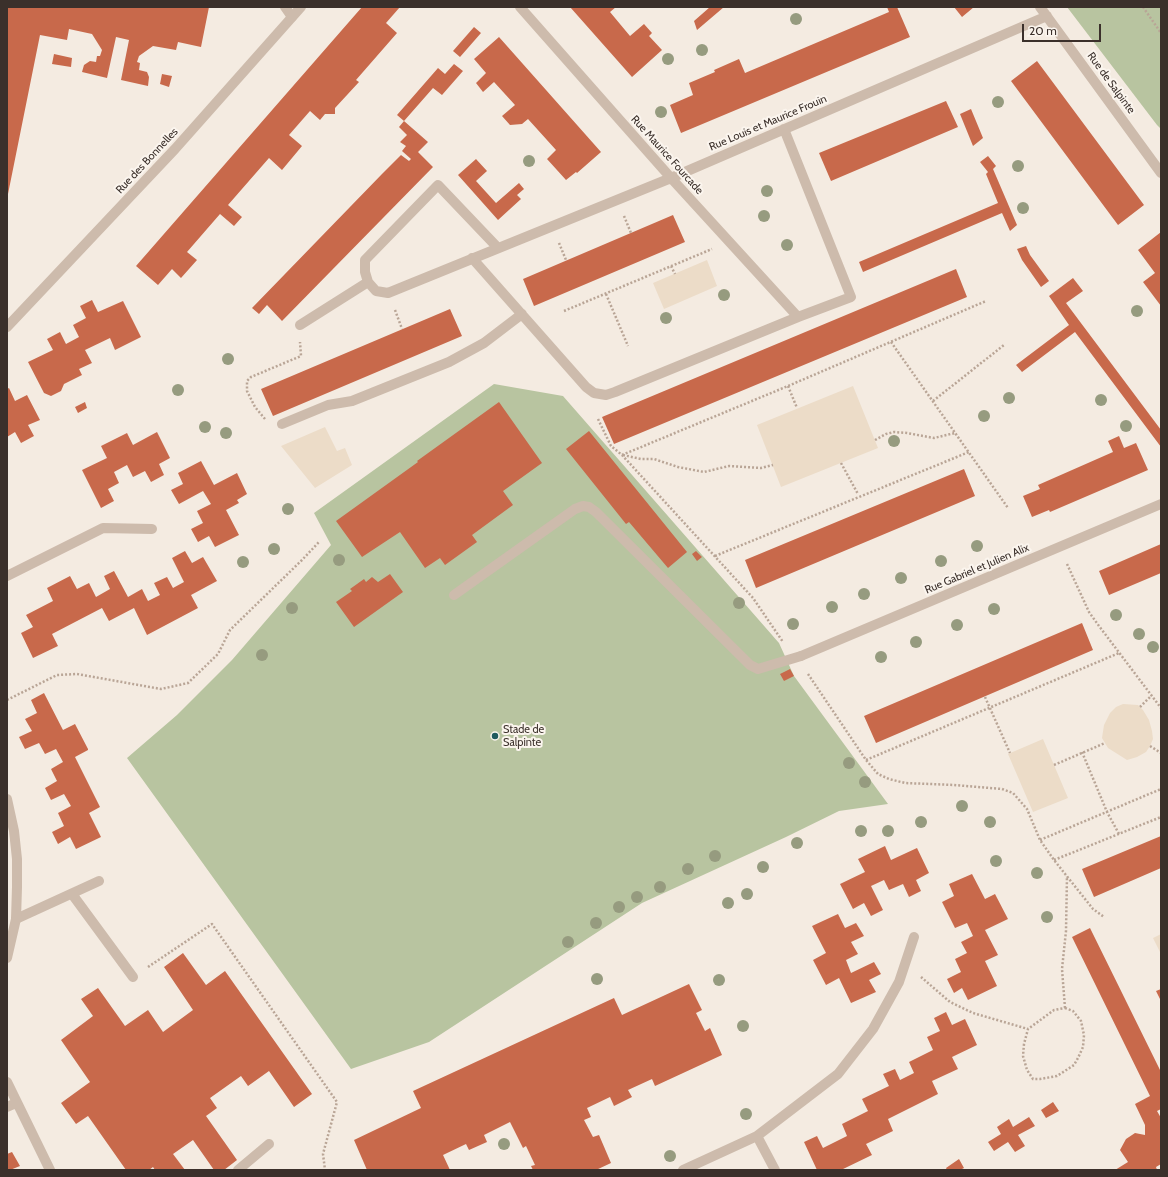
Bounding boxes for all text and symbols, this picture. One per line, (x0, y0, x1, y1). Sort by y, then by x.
scale bar (1024, 16, 1103, 42)
text: 20 m (1029, 23, 1057, 38)
street label: Rue de Salpinte (1084, 50, 1138, 116)
street label: Rue Louis et Maurice Frouin (707, 92, 829, 154)
street label: Rue Maurice Fourcade (628, 113, 706, 197)
street label: Rue des Bonnelles (113, 125, 181, 197)
street label: Rue Gabriel et Julien Alix (923, 541, 1031, 597)
place label: Stade de Salpinte (503, 723, 544, 749)
marker: Stade de Salpinte (490, 731, 500, 741)

